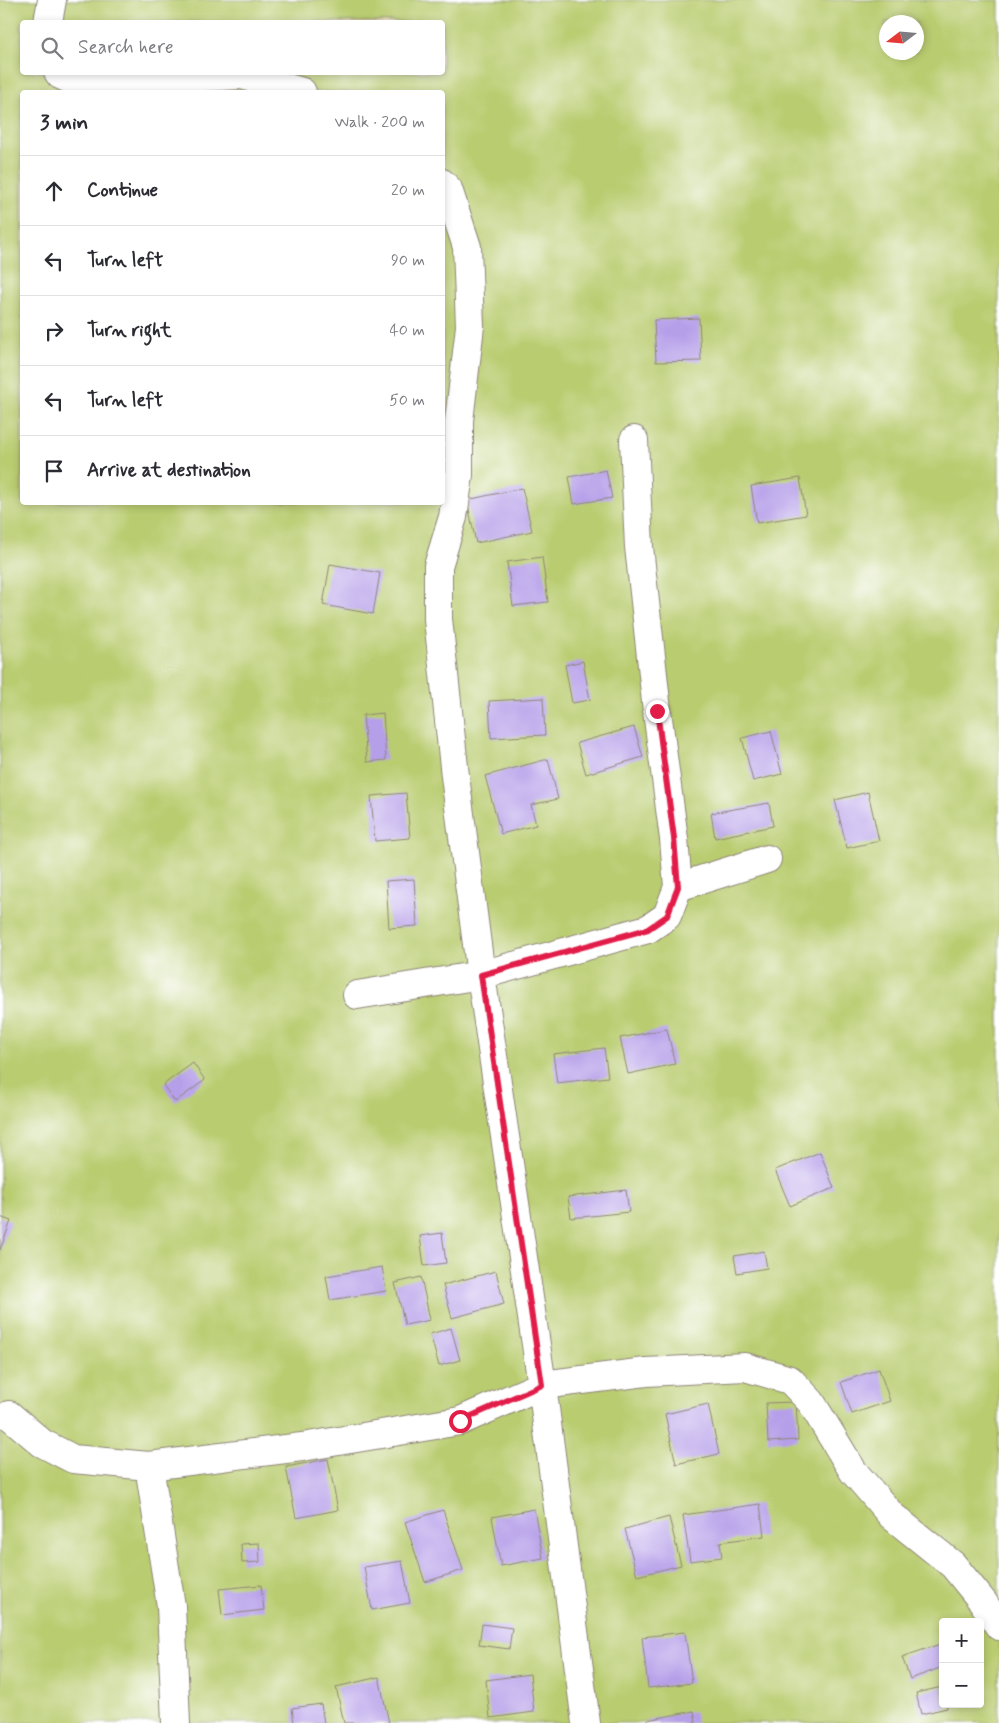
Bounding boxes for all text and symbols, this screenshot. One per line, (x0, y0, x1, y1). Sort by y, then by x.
north arrow (879, 15, 924, 60)
search box (20, 20, 445, 75)
icon: search (38, 34, 66, 62)
text: Search here (78, 35, 174, 60)
text: 3 min (40, 109, 88, 137)
text: Walk · 200 m (334, 112, 425, 133)
icon: ahead (40, 177, 68, 205)
text: Continue (87, 178, 158, 203)
text: 20 m (391, 180, 425, 201)
icon: left (40, 247, 68, 275)
text: Turn left (87, 248, 163, 273)
text: 90 m (391, 250, 425, 271)
icon: right (40, 317, 68, 345)
text: Turn right (87, 318, 171, 343)
text: 40 m (389, 320, 425, 341)
icon: left (40, 387, 68, 415)
text: Turn left (87, 388, 163, 413)
text: 50 m (389, 390, 425, 411)
icon: arrive (40, 457, 68, 485)
text: Arrive at destination (87, 458, 251, 483)
route end (646, 700, 669, 723)
route start (449, 1410, 472, 1433)
map controls (939, 1618, 984, 1708)
button: + (939, 1618, 984, 1663)
button: − (939, 1663, 984, 1708)

